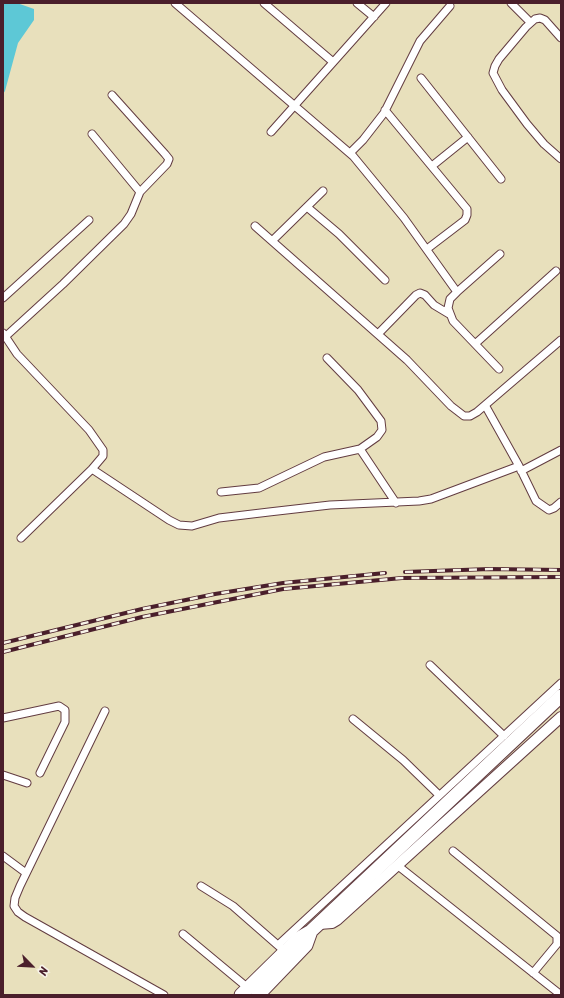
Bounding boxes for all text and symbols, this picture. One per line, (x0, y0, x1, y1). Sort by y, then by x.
north arrow (12, 946, 52, 986)
text: N (33, 964, 54, 978)

